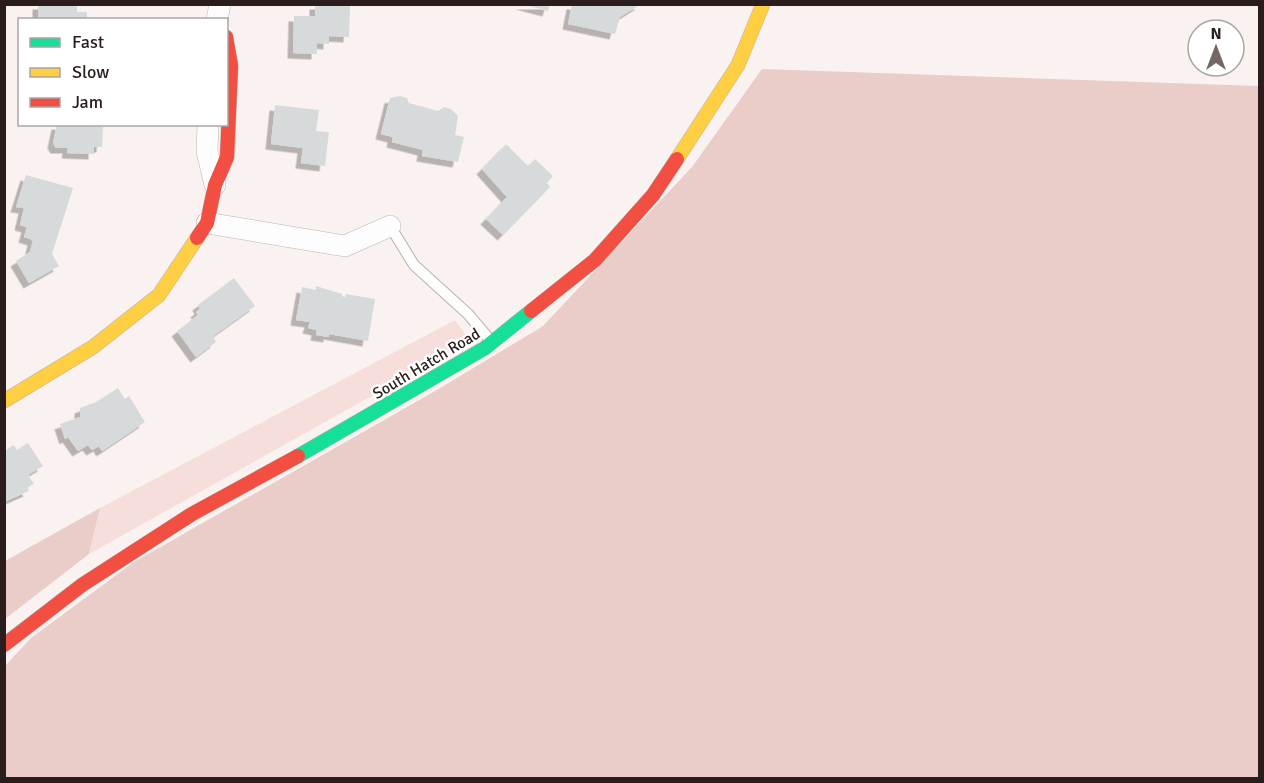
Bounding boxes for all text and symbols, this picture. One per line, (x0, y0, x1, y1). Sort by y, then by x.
legend (18, 18, 228, 126)
north arrow (1186, 18, 1246, 78)
text: N (1210, 24, 1222, 44)
text: Fast (72, 31, 104, 53)
text: Slow (72, 61, 109, 83)
text: Jam (72, 91, 103, 113)
street label: South Hatch Road (369, 324, 484, 404)

